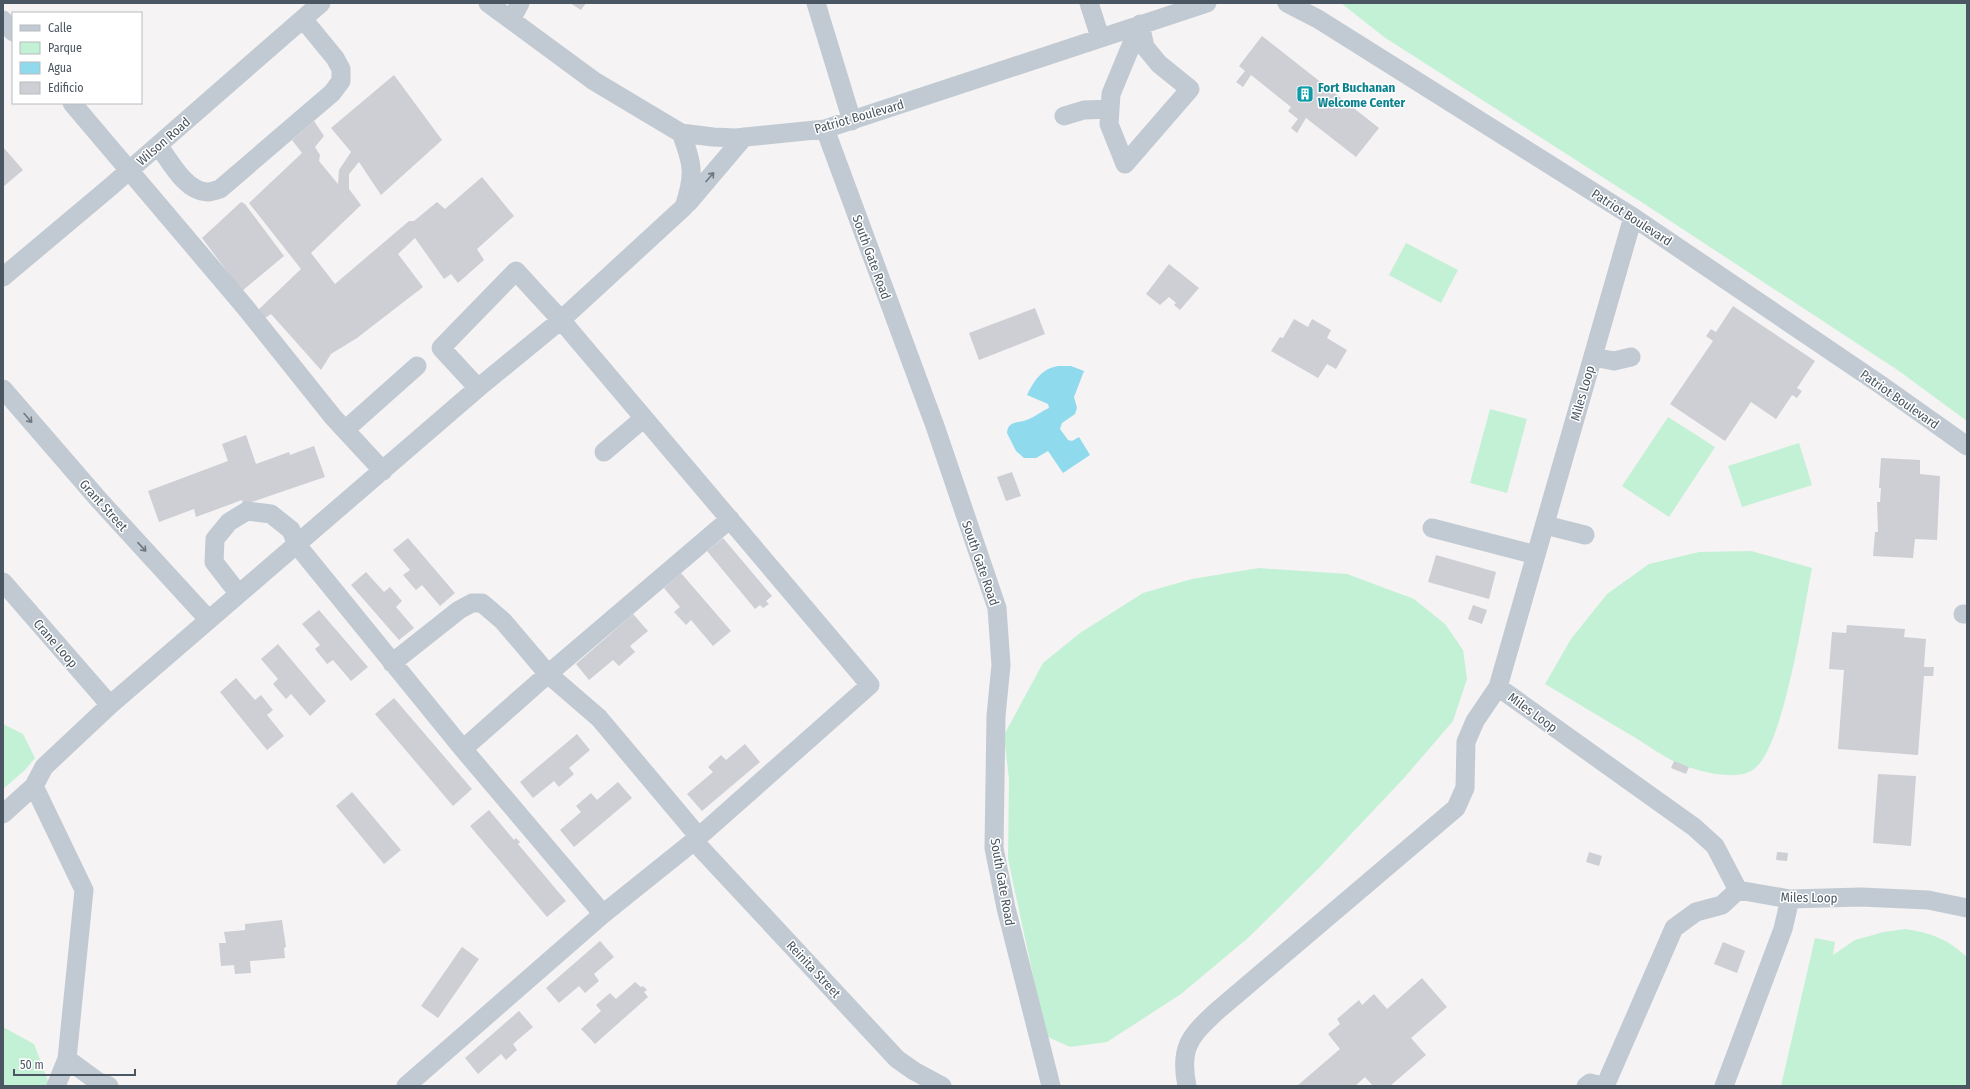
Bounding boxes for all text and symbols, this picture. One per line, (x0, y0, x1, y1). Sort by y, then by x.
legend (12, 12, 142, 104)
text: Calle (48, 21, 72, 35)
text: Parque (48, 41, 82, 55)
text: Agua (48, 61, 72, 75)
place label: Fort Buchanan Welcome Center (1318, 80, 1405, 110)
text: Edificio (48, 81, 84, 95)
building icon: Fort Buchanan Welcome Center (1295, 84, 1315, 104)
street label: Patriot Boulevard (813, 97, 906, 136)
street label: Wilson Road (134, 114, 193, 169)
one-way arrow (705, 172, 714, 183)
street label: Patriot Boulevard (1589, 186, 1675, 249)
street label: South Gate Road (849, 213, 894, 301)
street label: Miles Loop (1567, 364, 1598, 423)
street label: Patriot Boulevard (1858, 367, 1942, 432)
one-way arrow (24, 413, 33, 424)
street label: Grant Street (77, 477, 131, 535)
street label: South Gate Road (959, 519, 1002, 607)
one-way arrow (137, 542, 146, 552)
street label: Crane Loop (31, 616, 81, 671)
street label: Miles Loop (1505, 690, 1560, 735)
street label: South Gate Road (987, 837, 1018, 927)
street label: Miles Loop (1780, 890, 1838, 905)
street label: Reinita Street (784, 938, 844, 1001)
scale bar (14, 1051, 135, 1077)
text: 50 m (20, 1058, 44, 1072)

